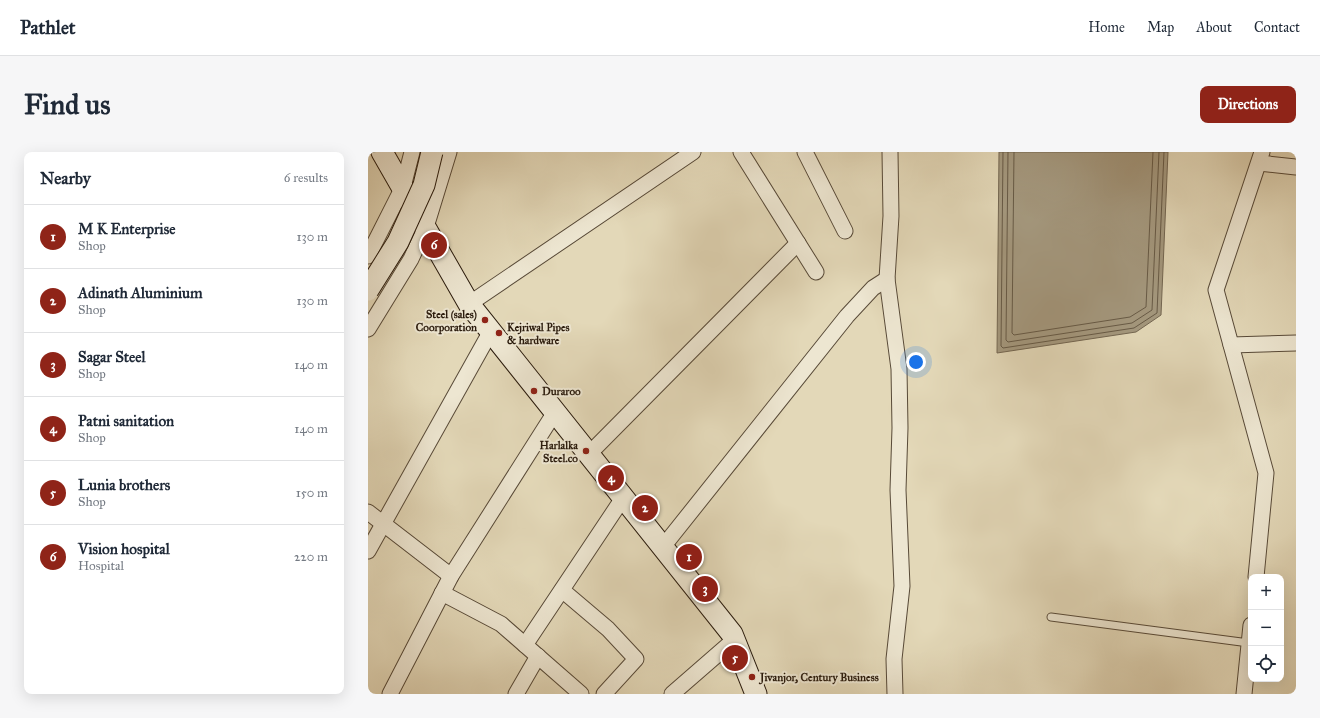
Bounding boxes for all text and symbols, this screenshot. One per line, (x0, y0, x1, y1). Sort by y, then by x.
text: Pathlet (20, 16, 76, 39)
text: Home (1088, 19, 1125, 36)
text: Map (1147, 19, 1174, 36)
text: About (1196, 19, 1232, 36)
text: Contact (1254, 19, 1300, 36)
button: Directions (1200, 86, 1296, 123)
text: Find us (24, 87, 110, 122)
text: Nearby (40, 168, 91, 189)
text: 6 results (284, 170, 328, 186)
text: M K Enterprise (78, 220, 175, 238)
text: 1 (50, 229, 56, 245)
text: 130 m (296, 229, 328, 245)
pin: 6 (421, 230, 447, 260)
text: Shop (78, 238, 106, 254)
text: Adinath Aluminium (78, 284, 203, 302)
text: 2 (50, 293, 56, 309)
text: 130 m (296, 293, 328, 309)
text: Shop (78, 302, 106, 318)
place label: Steel (sales) Coorporation (416, 308, 477, 335)
marker: Steel (sales) Coorporation (480, 315, 490, 325)
place label: Kejriwal Pipes & hardware (507, 321, 570, 347)
marker: Kejriwal Pipes & hardware (494, 328, 504, 338)
text: Sagar Steel (78, 348, 146, 366)
your location (906, 352, 926, 372)
text: 3 (50, 357, 56, 373)
text: 140 m (294, 357, 328, 373)
text: Shop (78, 366, 106, 382)
place label: Duraroo (542, 385, 581, 398)
marker: Duraroo (529, 386, 539, 396)
text: Patni sanitation (78, 412, 174, 430)
text: 4 (49, 421, 57, 437)
text: 140 m (294, 421, 328, 437)
text: Shop (78, 430, 106, 446)
place label: Harlalka Steel.co (539, 439, 578, 465)
marker: Harlalka Steel.co (581, 446, 591, 456)
pin: 4 (598, 463, 624, 493)
text: Lunia brothers (78, 476, 170, 494)
text: 5 (50, 485, 56, 501)
text: 150 m (296, 485, 328, 501)
pin: 2 (632, 493, 658, 523)
text: Shop (78, 494, 106, 510)
text: Vision hospital (78, 540, 170, 558)
pin: 1 (676, 542, 702, 572)
text: 6 (50, 549, 56, 565)
text: 220 m (294, 549, 328, 565)
text: Hospital (78, 558, 124, 574)
pin: 3 (692, 574, 718, 604)
map controls (1248, 574, 1284, 682)
button: + (1248, 574, 1284, 610)
button: − (1248, 610, 1284, 646)
pin: 5 (722, 643, 748, 673)
button: locate (1248, 646, 1284, 682)
place label: Jivanjor, Century Business (758, 671, 879, 685)
marker: Jivanjor, Century Business (747, 672, 757, 682)

